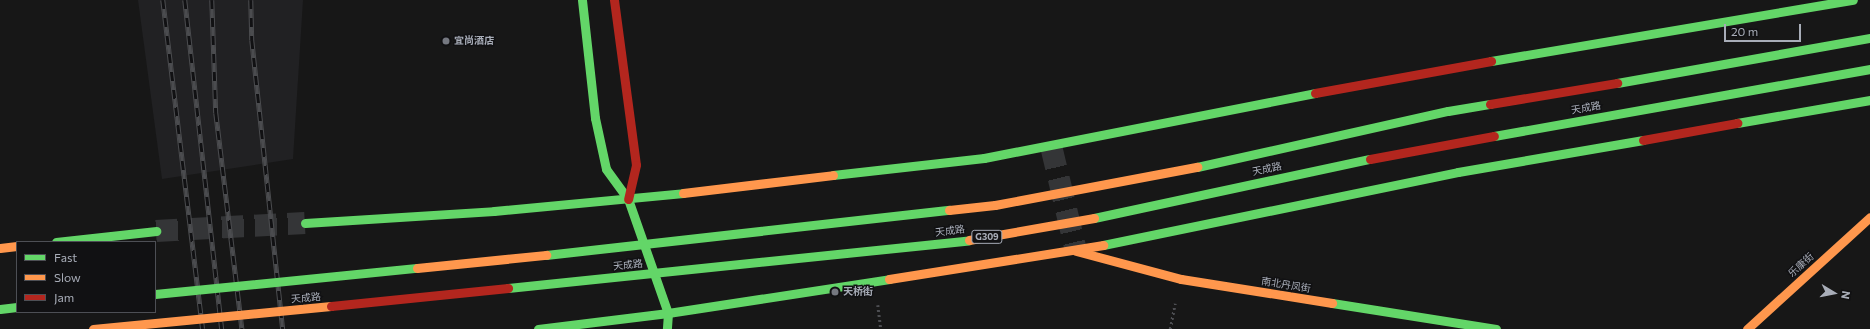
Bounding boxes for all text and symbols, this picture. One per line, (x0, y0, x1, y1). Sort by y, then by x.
scale bar (1726, 16, 1803, 42)
text: 20 m (1731, 24, 1758, 38)
place label: 宜尚酒店 (454, 35, 494, 47)
marker: 宜尚酒店 (441, 36, 451, 46)
street label: 天成路 (1570, 99, 1602, 117)
street label: 天成路 (1251, 160, 1283, 178)
street label: 天成路 (934, 223, 966, 239)
road number: G309 (971, 230, 1003, 244)
legend (16, 241, 156, 313)
text: Fast (54, 250, 77, 264)
street label: 乐康街 (1786, 251, 1816, 279)
street label: 天成路 (612, 257, 644, 273)
text: Slow (54, 270, 81, 284)
north arrow (1814, 273, 1854, 313)
street label: 南北丹凤街 (1260, 275, 1312, 295)
place label: 天桥街 (843, 286, 873, 298)
marker: 天桥街 (830, 287, 840, 297)
text: Jam (54, 290, 74, 304)
text: N (1839, 290, 1853, 300)
street label: 天成路 (291, 291, 321, 305)

